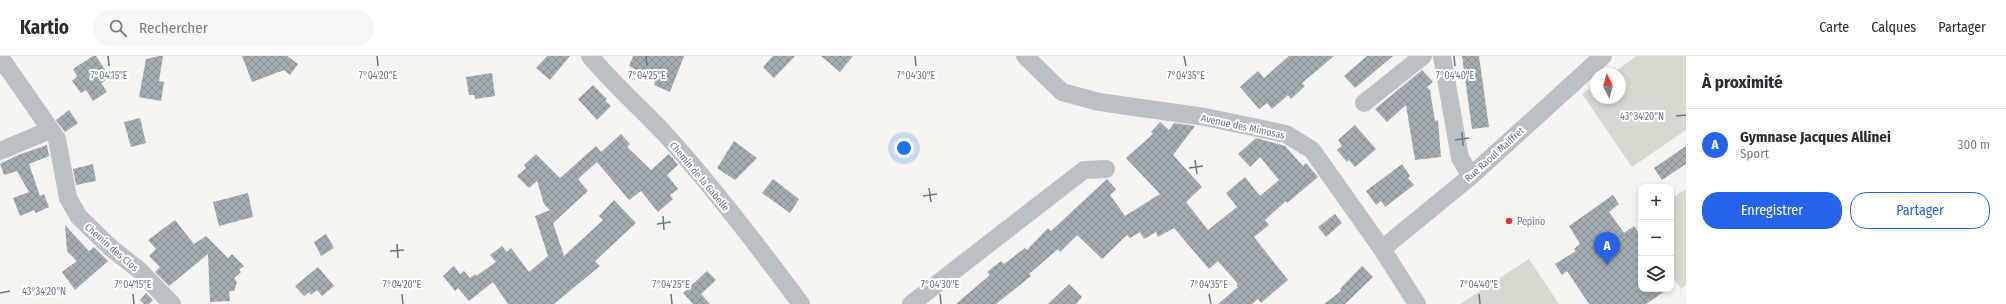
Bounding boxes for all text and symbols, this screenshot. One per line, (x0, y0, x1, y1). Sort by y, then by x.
search box (93, 10, 373, 46)
text: Kartio (20, 16, 69, 39)
icon: search (107, 17, 129, 39)
text: Rechercher (139, 19, 208, 37)
text: Carte (1819, 19, 1849, 36)
text: Calques (1871, 19, 1916, 36)
text: Partager (1938, 19, 1986, 36)
north arrow (1590, 68, 1626, 104)
text: 7°04'15"E (90, 70, 128, 82)
text: 7°04'20"E (359, 70, 398, 82)
text: 7°04'25"E (628, 70, 666, 82)
text: 7°04'30"E (897, 70, 936, 82)
text: 7°04'35"E (1167, 70, 1205, 82)
text: 7°04'40"E (1436, 70, 1475, 82)
text: À proximité (1702, 72, 1783, 93)
text: 43°34'20"N (1620, 111, 1664, 123)
street label: Avenue des Mimosas (1200, 112, 1286, 142)
street label: Rue Raoul Maiffret (1462, 124, 1527, 185)
text: Gymnase Jacques Allinei (1740, 128, 1891, 146)
text: A (1711, 137, 1719, 152)
text: 300 m (1958, 137, 1990, 152)
your location (894, 138, 914, 158)
street label: Chemin de la Gabelle (667, 140, 732, 214)
text: Sport (1740, 146, 1769, 161)
map controls (1638, 184, 1674, 292)
button: + (1638, 184, 1674, 220)
button: Enregistrer (1702, 192, 1842, 229)
button: Partager (1850, 192, 1990, 229)
marker: Pepino (1504, 216, 1514, 226)
place label: Pepino (1517, 216, 1545, 228)
button: − (1638, 220, 1674, 256)
street label: Chemin des Clos (82, 221, 141, 274)
pin: A (1594, 232, 1620, 265)
button: layers (1638, 256, 1674, 292)
text: 7°04'15"E (114, 279, 152, 291)
text: 7°04'20"E (383, 279, 422, 291)
text: 7°04'25"E (652, 279, 690, 291)
text: 7°04'30"E (921, 279, 960, 291)
text: 7°04'35"E (1190, 279, 1228, 291)
text: 7°04'40"E (1460, 279, 1499, 291)
text: 43°34'20"N (22, 286, 66, 298)

